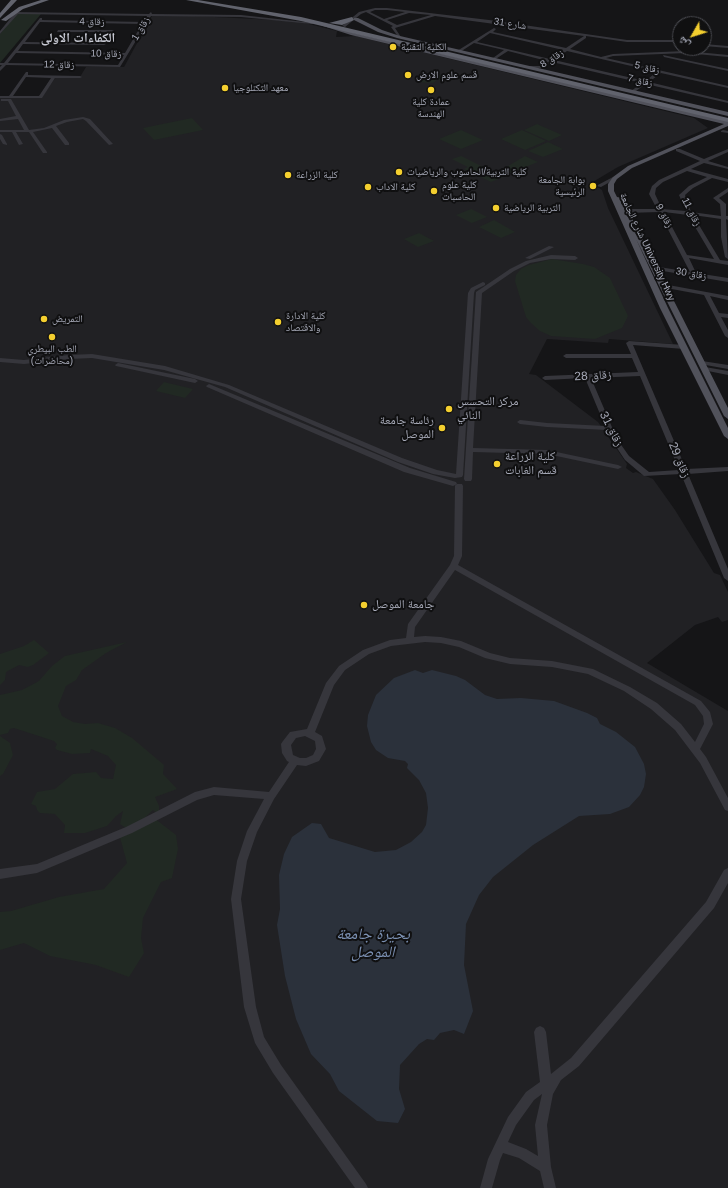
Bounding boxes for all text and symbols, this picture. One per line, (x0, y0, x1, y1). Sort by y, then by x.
street label: زقاق 1 (129, 15, 153, 43)
street label: شارع 31 (493, 15, 527, 33)
street label: زقاق 4 (79, 16, 105, 28)
north arrow (672, 16, 712, 56)
district label: الكفاءات الاولى (41, 30, 115, 46)
text: ش (675, 35, 692, 51)
place label: الكلية التقنية (401, 41, 446, 53)
marker: الكلية التقنية (388, 42, 398, 52)
street label: زقاق 8 (538, 47, 566, 71)
street label: زقاق 10 (90, 48, 122, 60)
street label: زقاق 12 (43, 59, 75, 71)
street label: زقاق 5 (633, 59, 661, 77)
place label: قسم علوم الارض (416, 69, 477, 81)
marker: قسم علوم الارض (403, 70, 413, 80)
street label: زقاق 7 (626, 72, 654, 90)
place label: معهد التكنلوجيا (233, 82, 288, 94)
marker: معهد التكنلوجيا (220, 83, 230, 93)
marker: عمادة كلية الهندسة (426, 85, 436, 95)
place label: عمادة كلية الهندسة (412, 96, 450, 120)
place label: كلية التربية/الحاسوب والرياضيات (407, 166, 527, 178)
marker: كلية التربية/الحاسوب والرياضيات (394, 167, 404, 177)
place label: كلية الزراعة (296, 169, 338, 181)
marker: كلية الزراعة (283, 170, 293, 180)
place label: بوابة الجامعة الرئيسية (538, 174, 585, 198)
place label: كلية علوم الحاسبات (442, 179, 477, 202)
place label: كلية الاداب (376, 181, 415, 193)
marker: بوابة الجامعة الرئيسية (588, 181, 598, 191)
marker: كلية الاداب (363, 182, 373, 192)
marker: كلية علوم الحاسبات (429, 186, 439, 196)
street label: شارع الجامعة University Hwy (617, 191, 677, 303)
street label: زقاق 11 (679, 196, 703, 228)
place label: التربية الرياضية (504, 202, 560, 214)
street label: زقاق 9 (653, 202, 675, 230)
marker: التربية الرياضية (491, 203, 501, 213)
street label: زقاق 30 (675, 265, 707, 283)
place label: كلية الادارة والاقتصاد (286, 310, 326, 334)
place label: التمريض (52, 313, 83, 325)
marker: التمريض (39, 314, 49, 324)
marker: كلية الادارة والاقتصاد (273, 317, 283, 327)
marker: الطب البيطري (محاضرات) (47, 332, 57, 342)
place label: الطب البيطري (محاضرات) (27, 343, 77, 366)
street label: زقاق 28 (574, 368, 612, 384)
place label: مركز التحسس النائي (457, 395, 518, 423)
marker: مركز التحسس النائي (444, 404, 454, 414)
street label: زقاق 31 (596, 409, 626, 449)
place label: رئاسة جامعة الموصل (380, 414, 434, 442)
marker: رئاسة جامعة الموصل (437, 423, 447, 433)
street label: زقاق 29 (665, 440, 693, 480)
place label: كلية الزراعة قسم الغابات (505, 450, 557, 478)
marker: كلية الزراعة قسم الغابات (492, 459, 502, 469)
place label: جامعة الموصل (372, 598, 434, 612)
marker: جامعة الموصل (359, 600, 369, 610)
water label: بحيرة جامعة الموصل (336, 925, 410, 963)

